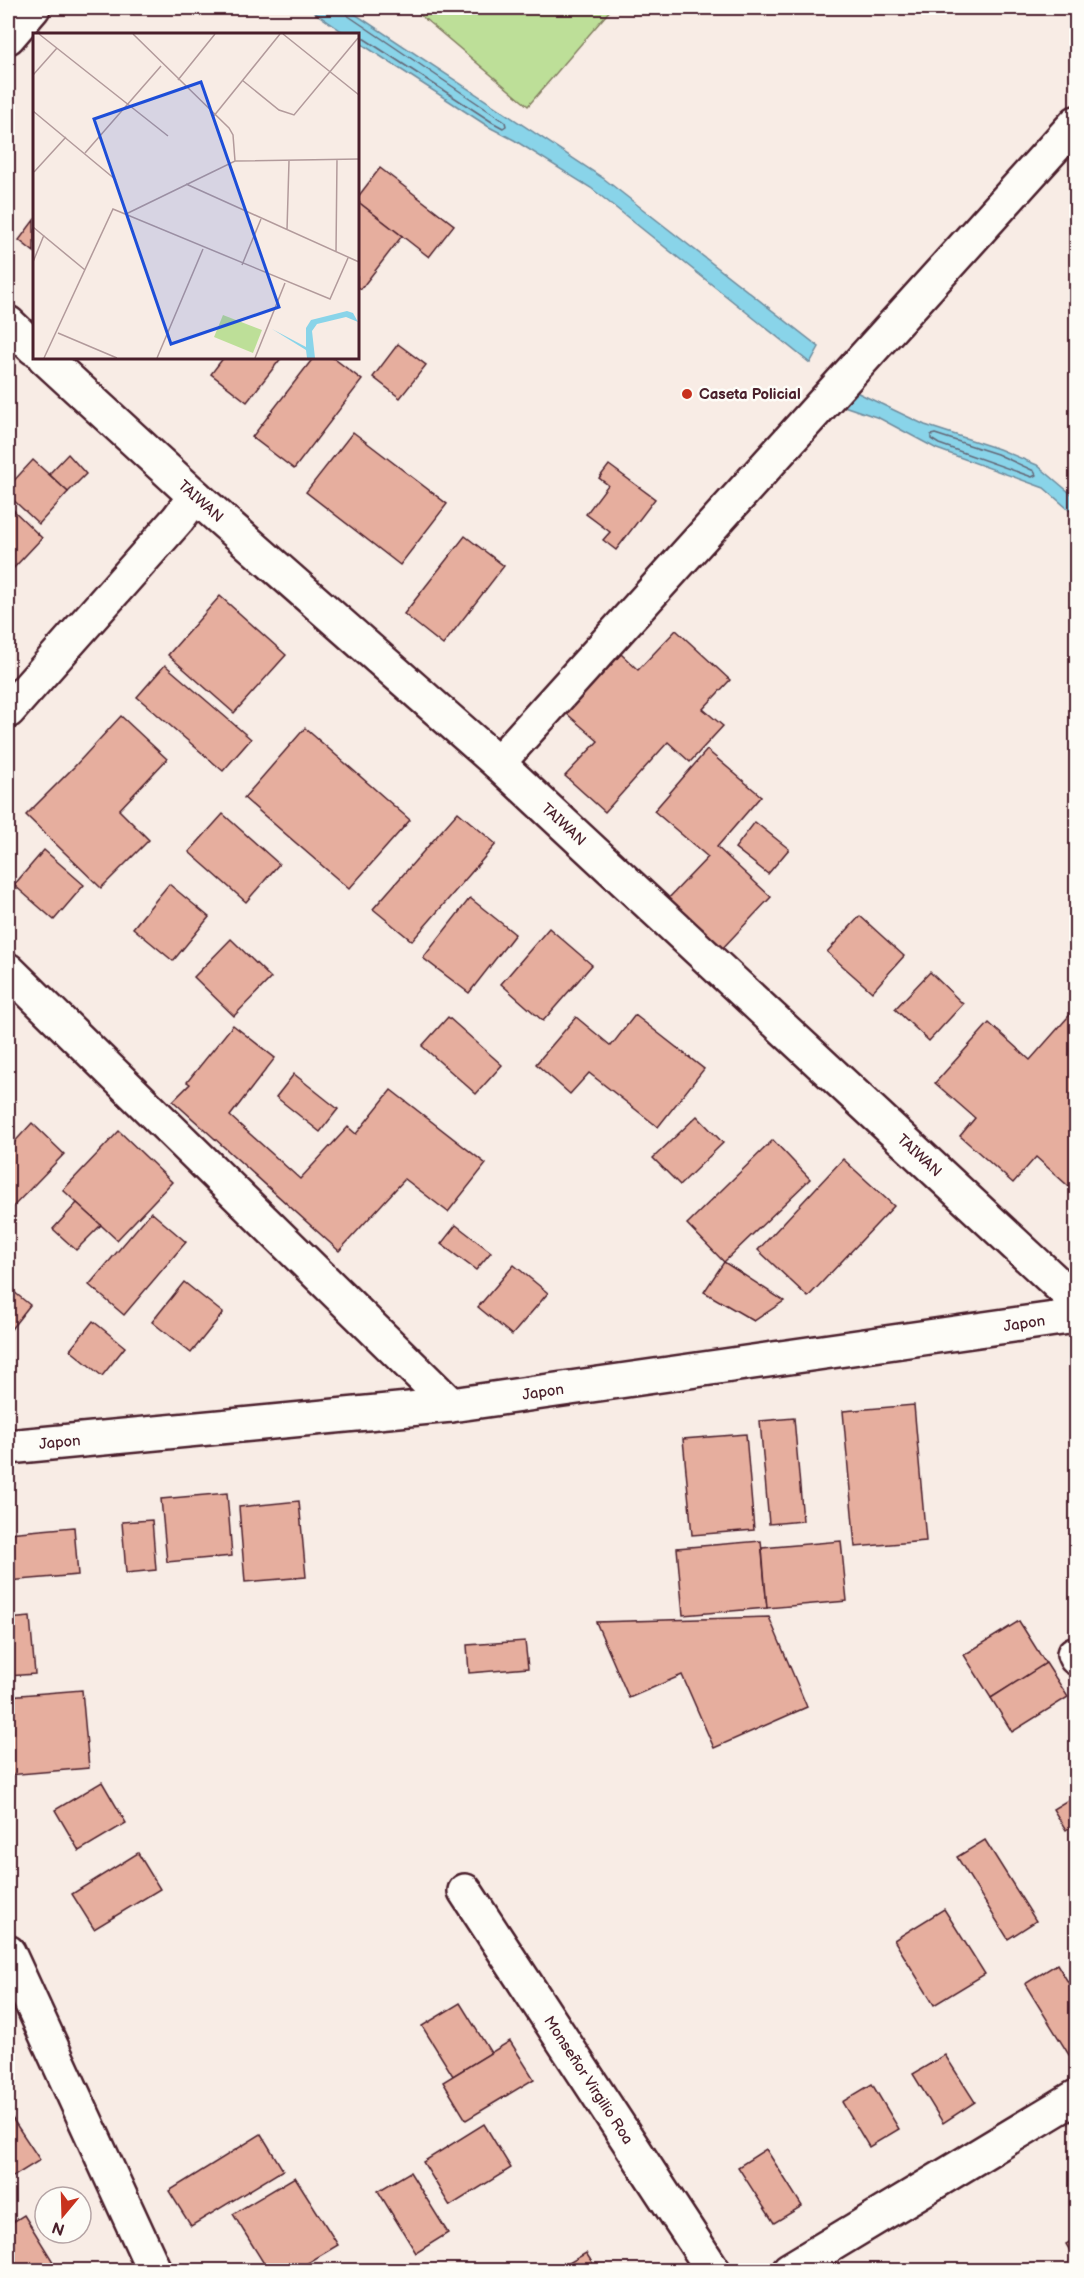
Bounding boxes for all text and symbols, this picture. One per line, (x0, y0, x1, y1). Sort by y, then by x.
inset map (33, 33, 358, 358)
place label: Caseta Policial (699, 385, 801, 404)
marker: Caseta Policial (680, 387, 694, 401)
street label: TAIWAN (174, 476, 227, 526)
street label: TAIWAN (537, 799, 590, 850)
street label: TAIWAN (893, 1130, 946, 1181)
street label: Japon (1002, 1311, 1046, 1336)
street label: Japon (521, 1380, 565, 1404)
street label: Japon (38, 1431, 81, 1454)
street label: Monseñor Virgilio Roa (540, 2012, 638, 2148)
north arrow (33, 2185, 93, 2245)
text: N (50, 2217, 67, 2239)

